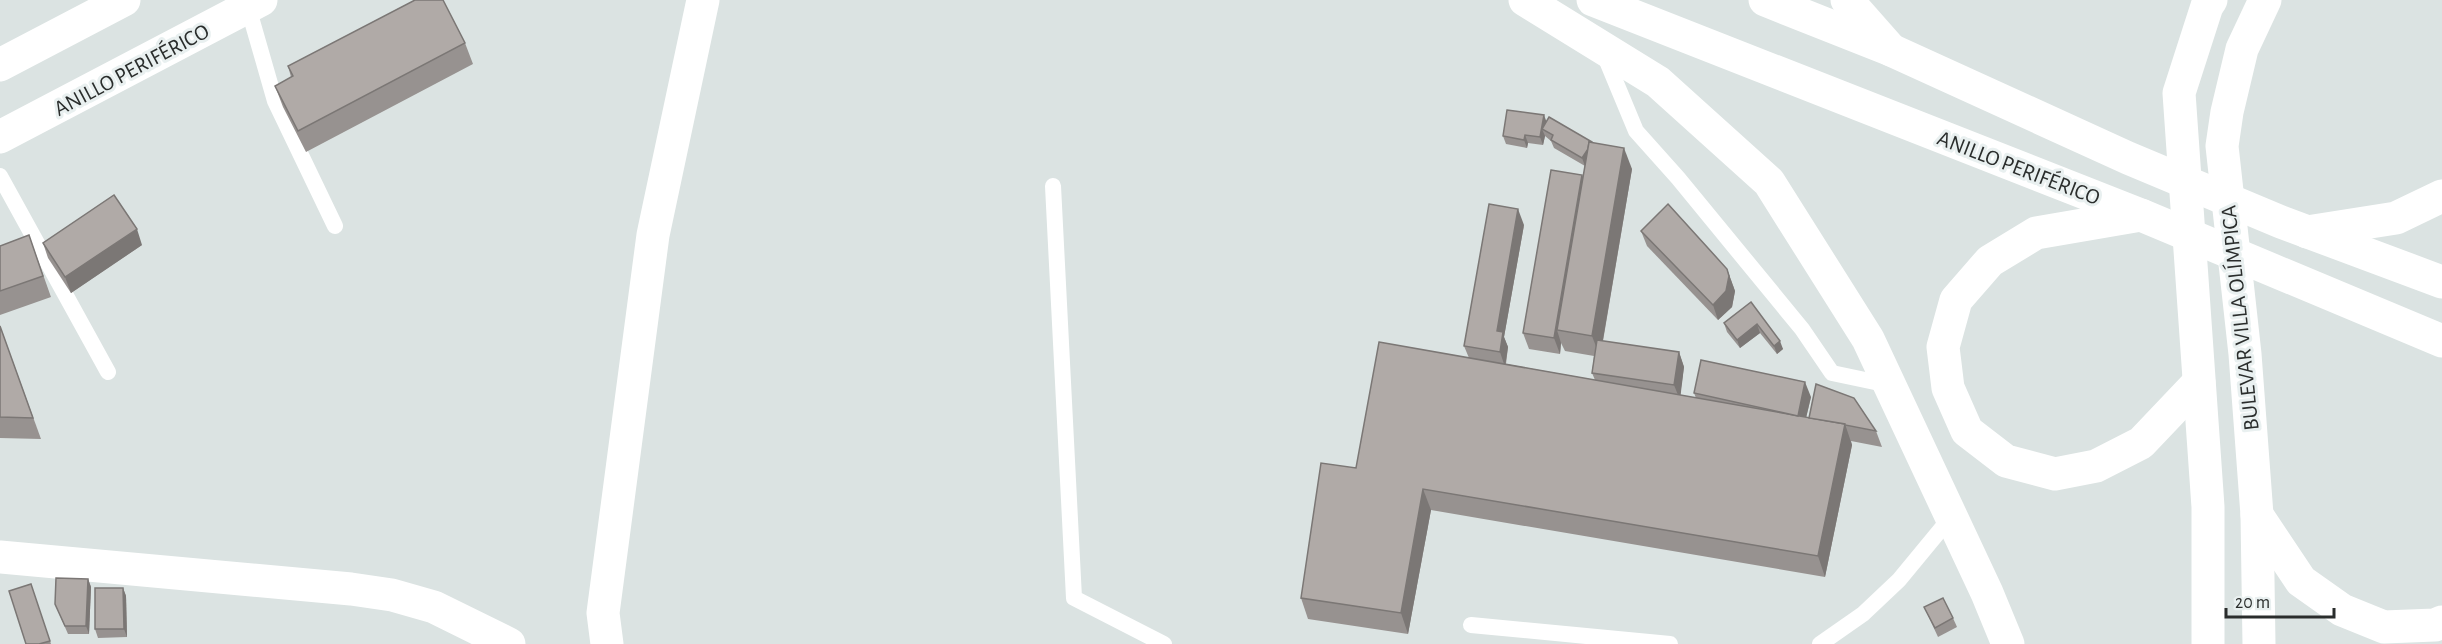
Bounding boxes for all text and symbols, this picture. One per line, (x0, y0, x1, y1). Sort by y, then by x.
street label: ANILLO PERIFÉRICO (50, 19, 213, 120)
street label: ANILLO PERIFÉRICO (1934, 126, 2103, 209)
street label: BULEVAR VILLA OLÍMPICA (2216, 204, 2263, 432)
scale bar (2226, 581, 2334, 619)
text: 20 m (2235, 594, 2270, 612)

